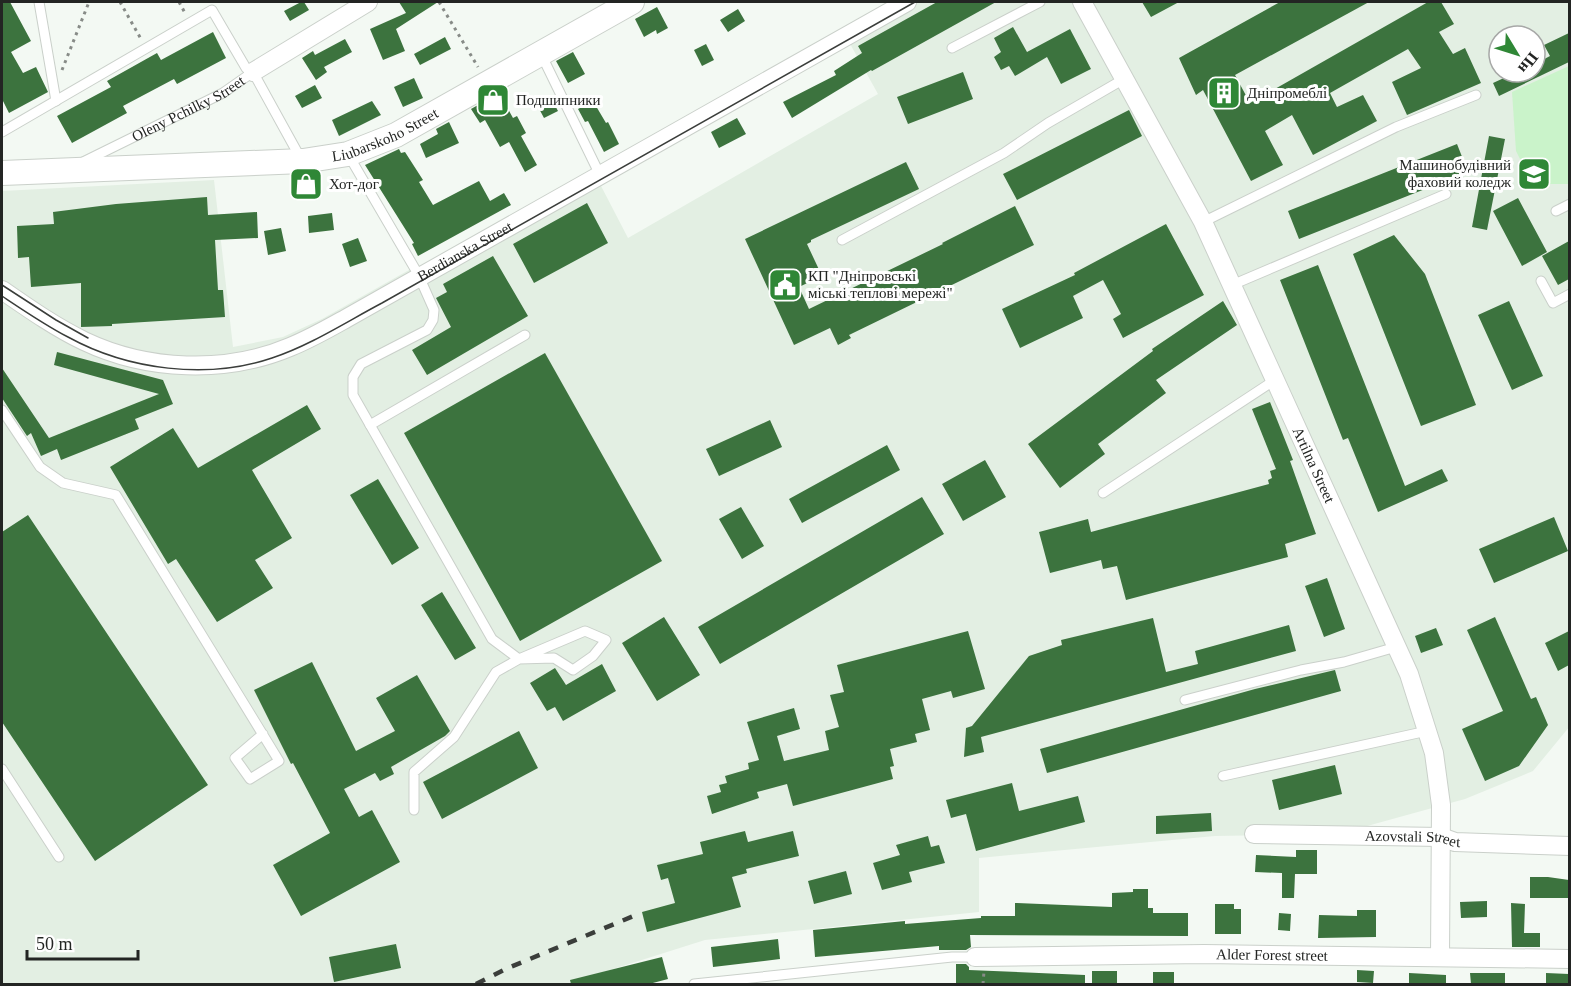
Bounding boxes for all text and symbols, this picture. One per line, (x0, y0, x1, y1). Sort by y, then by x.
north arrow (1487, 24, 1547, 84)
text: Пн (1515, 49, 1542, 77)
street label: Oleny Pchilky Street (129, 72, 248, 145)
building icon: Дніпромеблі (1206, 75, 1242, 111)
shop icon: Подшипники (475, 82, 511, 118)
place label: Дніпромеблі (1247, 85, 1327, 101)
place label: Подшипники (516, 92, 601, 108)
street label: Liubarskoho Street (331, 105, 442, 164)
school or university icon: Машинобудівний фаховий коледж (1516, 156, 1552, 192)
place label: Машинобудівний фаховий коледж (1399, 157, 1512, 190)
shop icon: Хот-дог (288, 166, 324, 202)
place label: Хот-дог (329, 176, 379, 192)
street label: Berdianska Street (415, 218, 516, 285)
public building icon: КП "Дніпровські міські теплові мережі" (767, 267, 803, 303)
place label: КП "Дніпровські міські теплові мережі" (808, 268, 953, 301)
street label: Artilna Street (1290, 425, 1338, 506)
street label: Azovstali Street (1365, 828, 1461, 850)
scale bar (27, 923, 138, 961)
text: 50 m (36, 934, 73, 954)
street label: Alder Forest street (1216, 946, 1329, 964)

